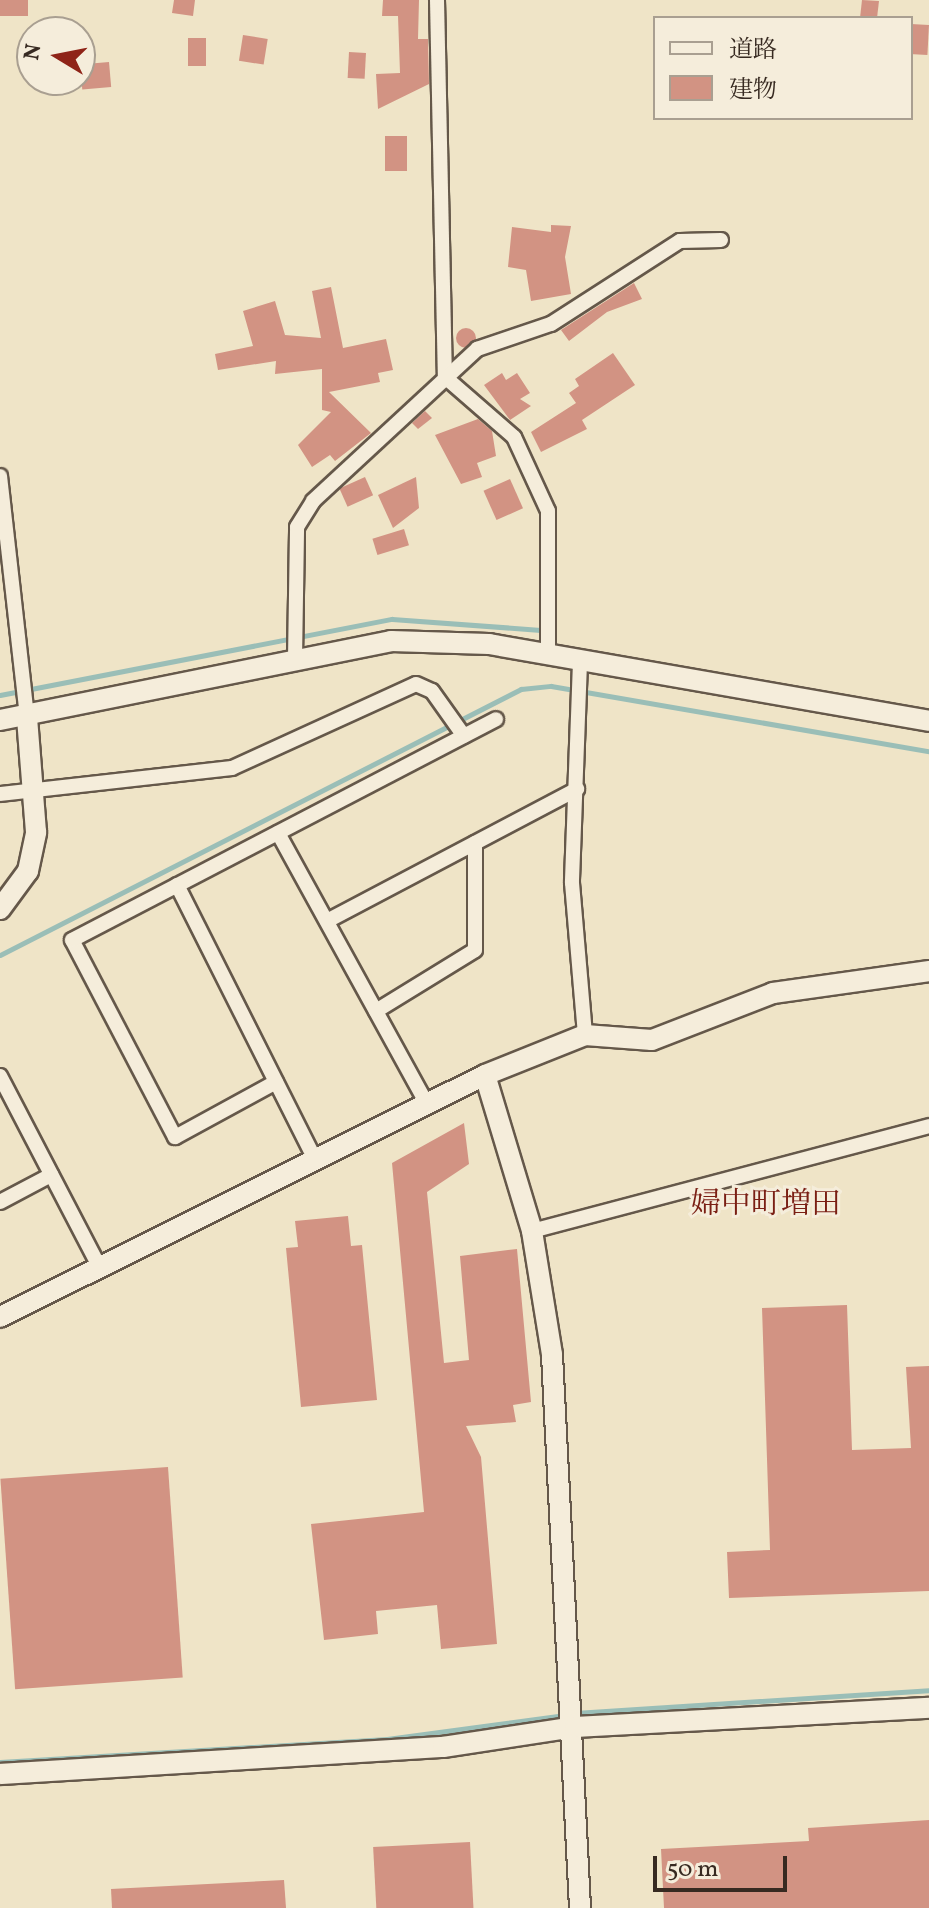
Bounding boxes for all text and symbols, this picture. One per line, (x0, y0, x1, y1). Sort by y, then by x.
north arrow (16, 16, 96, 96)
legend (653, 16, 913, 120)
text: 道路 (729, 34, 777, 68)
text: N (17, 42, 50, 63)
text: 建物 (729, 74, 777, 108)
district label: 婦中町増田 (691, 1187, 841, 1223)
scale bar (657, 1840, 791, 1890)
text: 50 m (667, 1853, 719, 1887)

